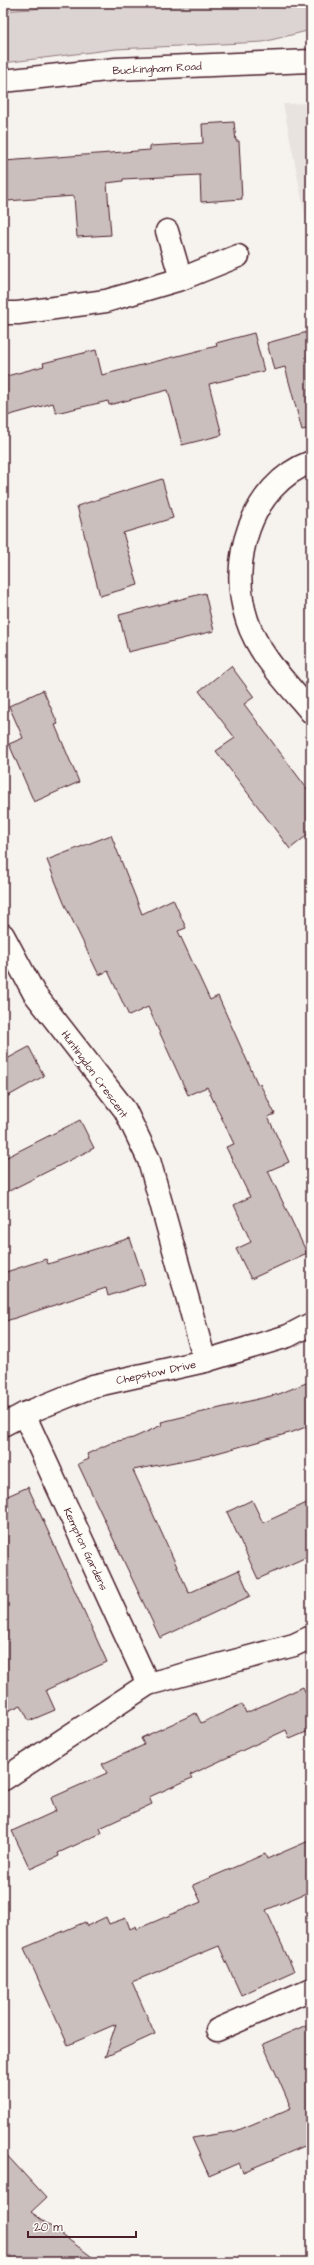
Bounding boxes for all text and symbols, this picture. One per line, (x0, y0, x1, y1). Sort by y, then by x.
street label: Buckingham Road (112, 59, 202, 79)
street label: Huntingdon Crescent (57, 1027, 132, 1122)
street label: Chepstow Drive (115, 1357, 197, 1388)
street label: Kempton Gardens (60, 1505, 112, 1593)
scale bar (28, 2213, 136, 2239)
text: 20 m (34, 2219, 63, 2236)

